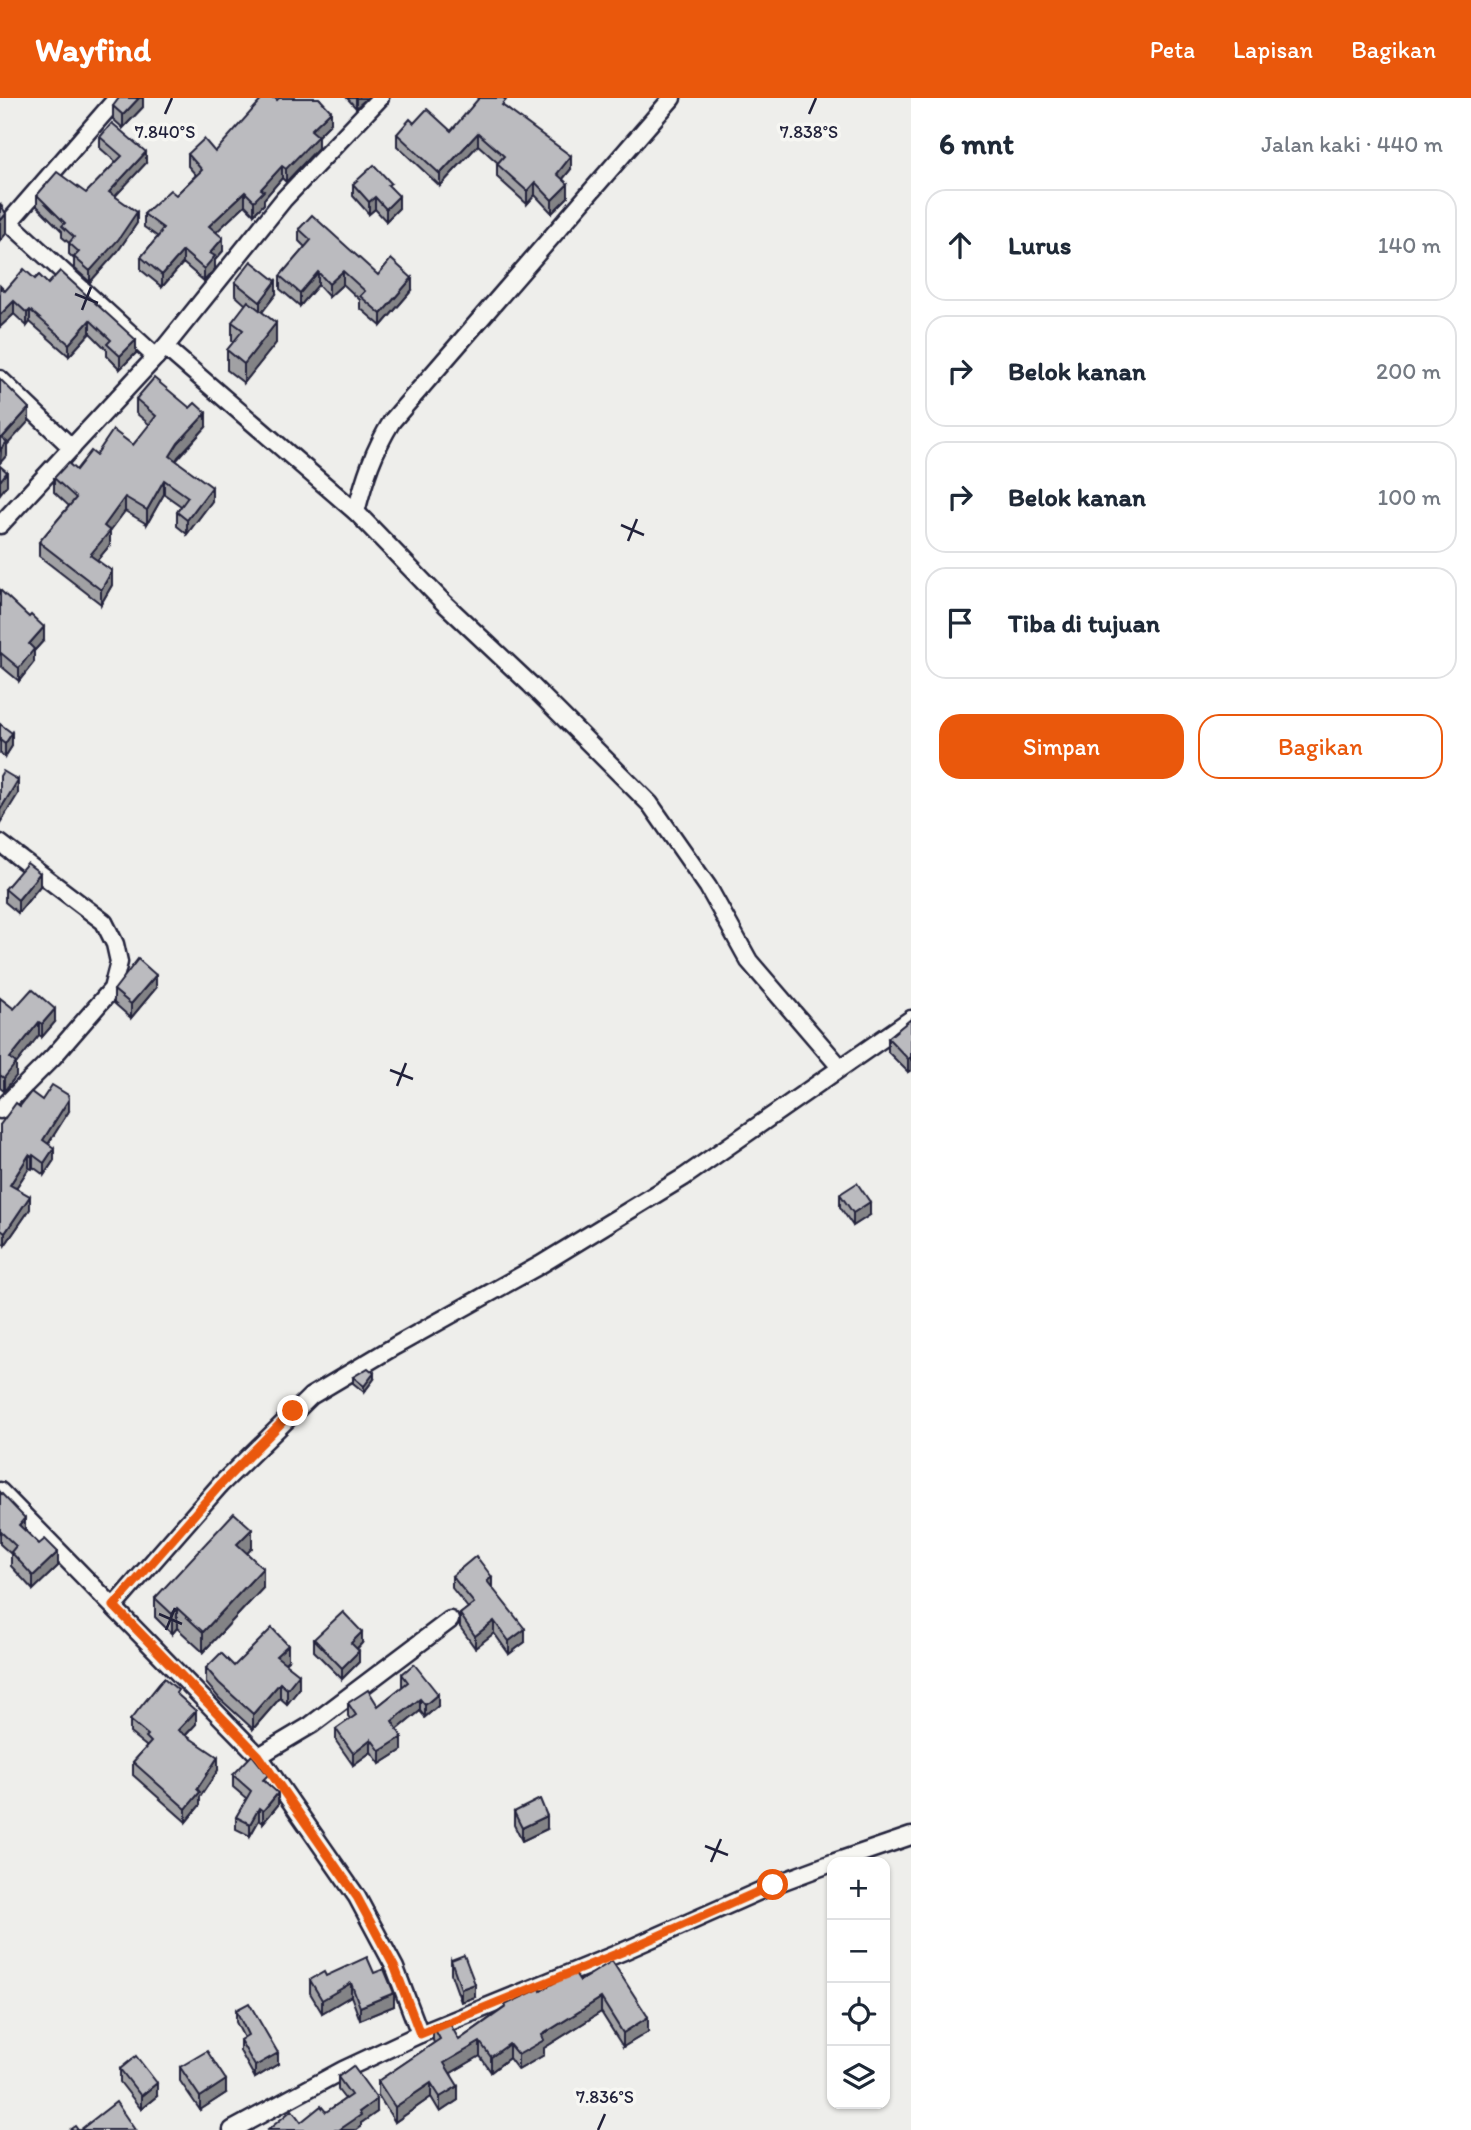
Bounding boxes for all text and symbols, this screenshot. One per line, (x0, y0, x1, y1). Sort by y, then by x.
text: Wayfind (35, 30, 151, 69)
text: Peta (1150, 35, 1195, 64)
text: Lapisan (1233, 35, 1313, 64)
text: Bagikan (1351, 35, 1436, 64)
text: 7.840°S (135, 121, 195, 143)
text: 7.838°S (780, 121, 838, 143)
text: 6 mnt (939, 125, 1014, 162)
text: Jalan kaki · 440 m (1261, 130, 1443, 158)
icon: ahead (941, 226, 979, 264)
text: Lurus (1008, 229, 1071, 261)
text: 140 m (1378, 231, 1441, 259)
icon: right (941, 352, 979, 390)
text: Belok kanan (1008, 355, 1146, 387)
text: 200 m (1376, 357, 1441, 385)
icon: right (941, 478, 979, 516)
text: Belok kanan (1008, 481, 1146, 513)
text: 100 m (1377, 483, 1441, 511)
icon: arrive (941, 604, 979, 642)
text: Tiba di tujuan (1008, 607, 1160, 639)
button: Simpan (939, 714, 1184, 779)
button: Bagikan (1198, 714, 1443, 779)
route end (277, 1395, 308, 1426)
map controls (827, 1857, 890, 2109)
button: + (827, 1857, 890, 1920)
route start (757, 1869, 788, 1900)
button: − (827, 1920, 890, 1983)
button: locate (827, 1983, 890, 2046)
button: layers (827, 2046, 890, 2109)
text: 7.836°S (576, 2086, 634, 2108)

